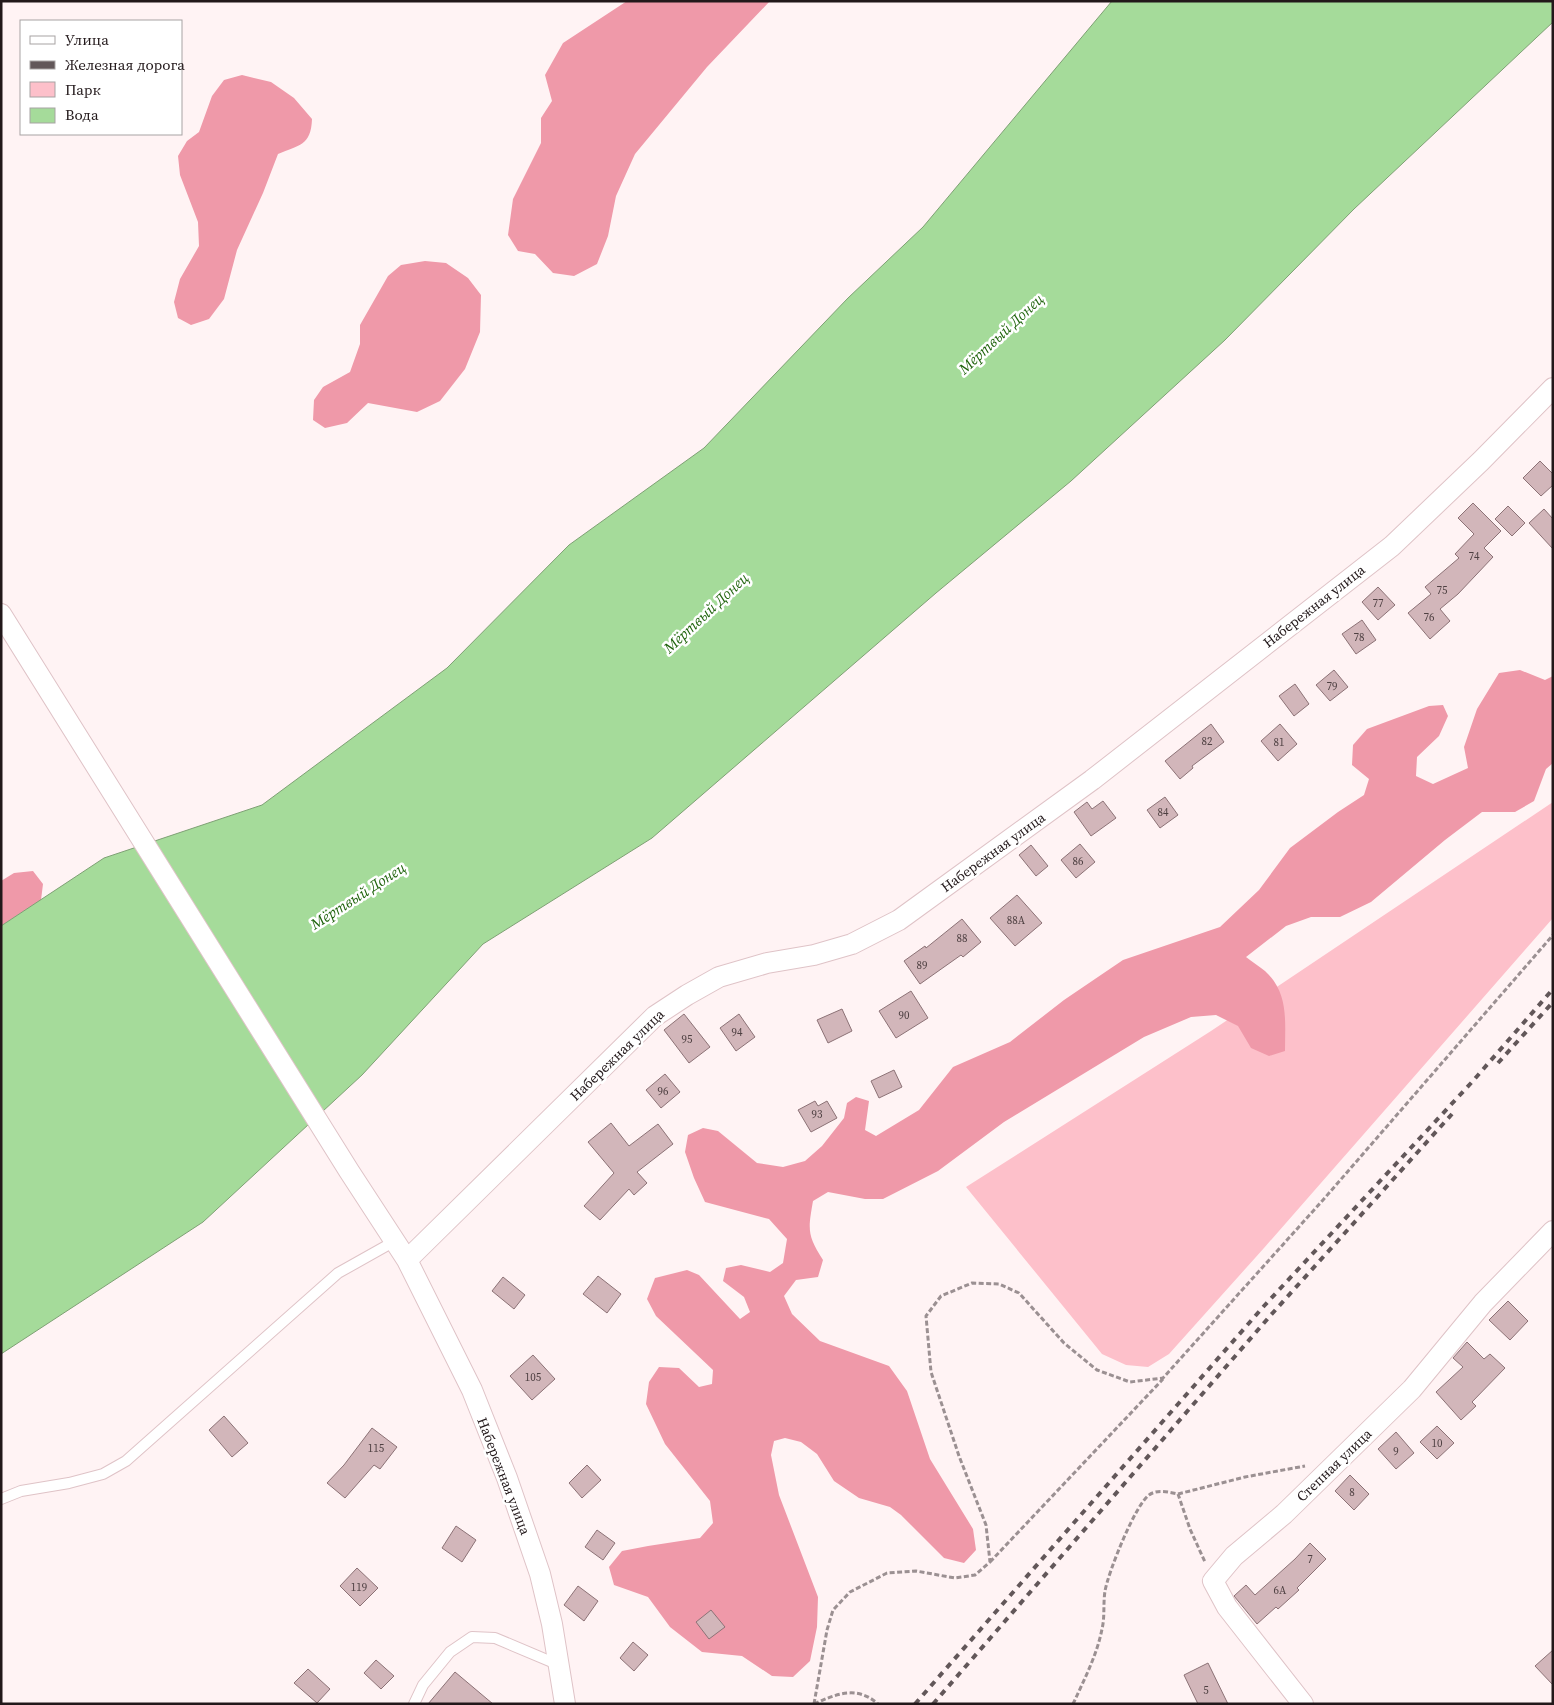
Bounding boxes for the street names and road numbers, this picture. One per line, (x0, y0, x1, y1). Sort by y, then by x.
street label: Набережная улица (1259, 559, 1370, 652)
street label: Набережная улица (937, 807, 1050, 897)
street label: Набережная улица (565, 1004, 669, 1105)
street label: Набережная улица (472, 1414, 536, 1539)
street label: Степная улица (1292, 1423, 1377, 1506)

